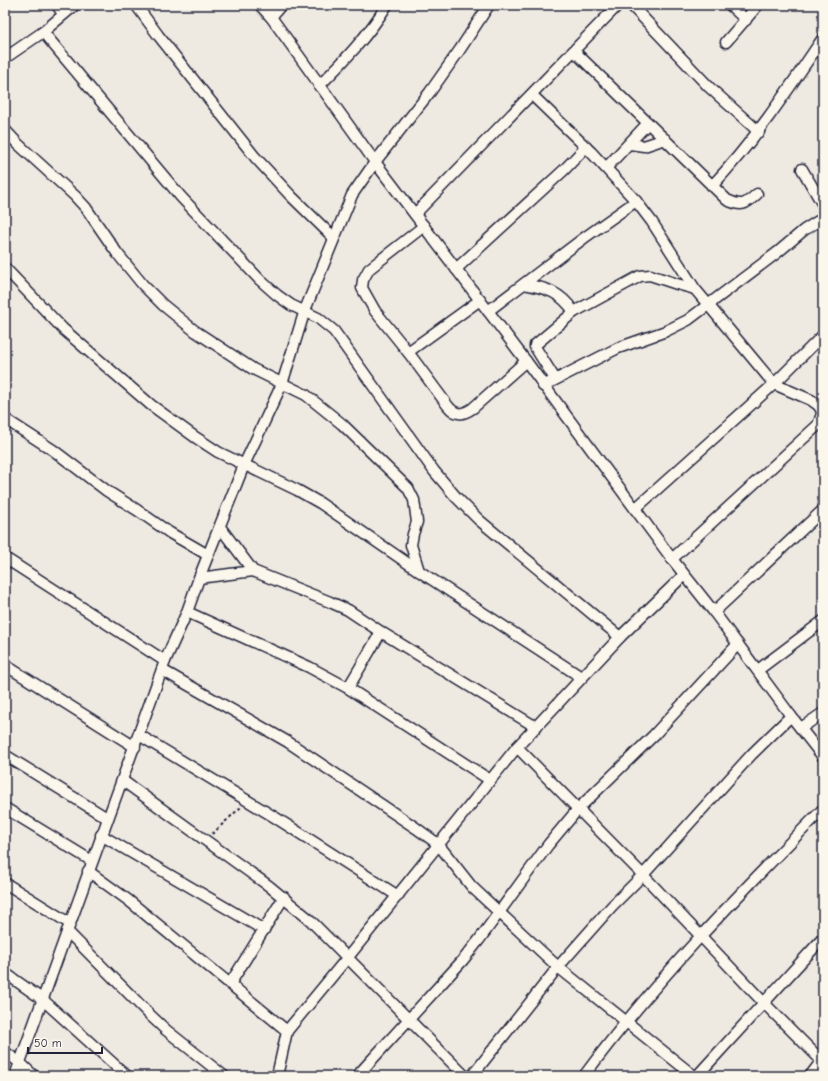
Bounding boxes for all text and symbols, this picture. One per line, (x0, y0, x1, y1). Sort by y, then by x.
scale bar (28, 1029, 102, 1055)
text: 50 m (34, 1036, 62, 1050)

